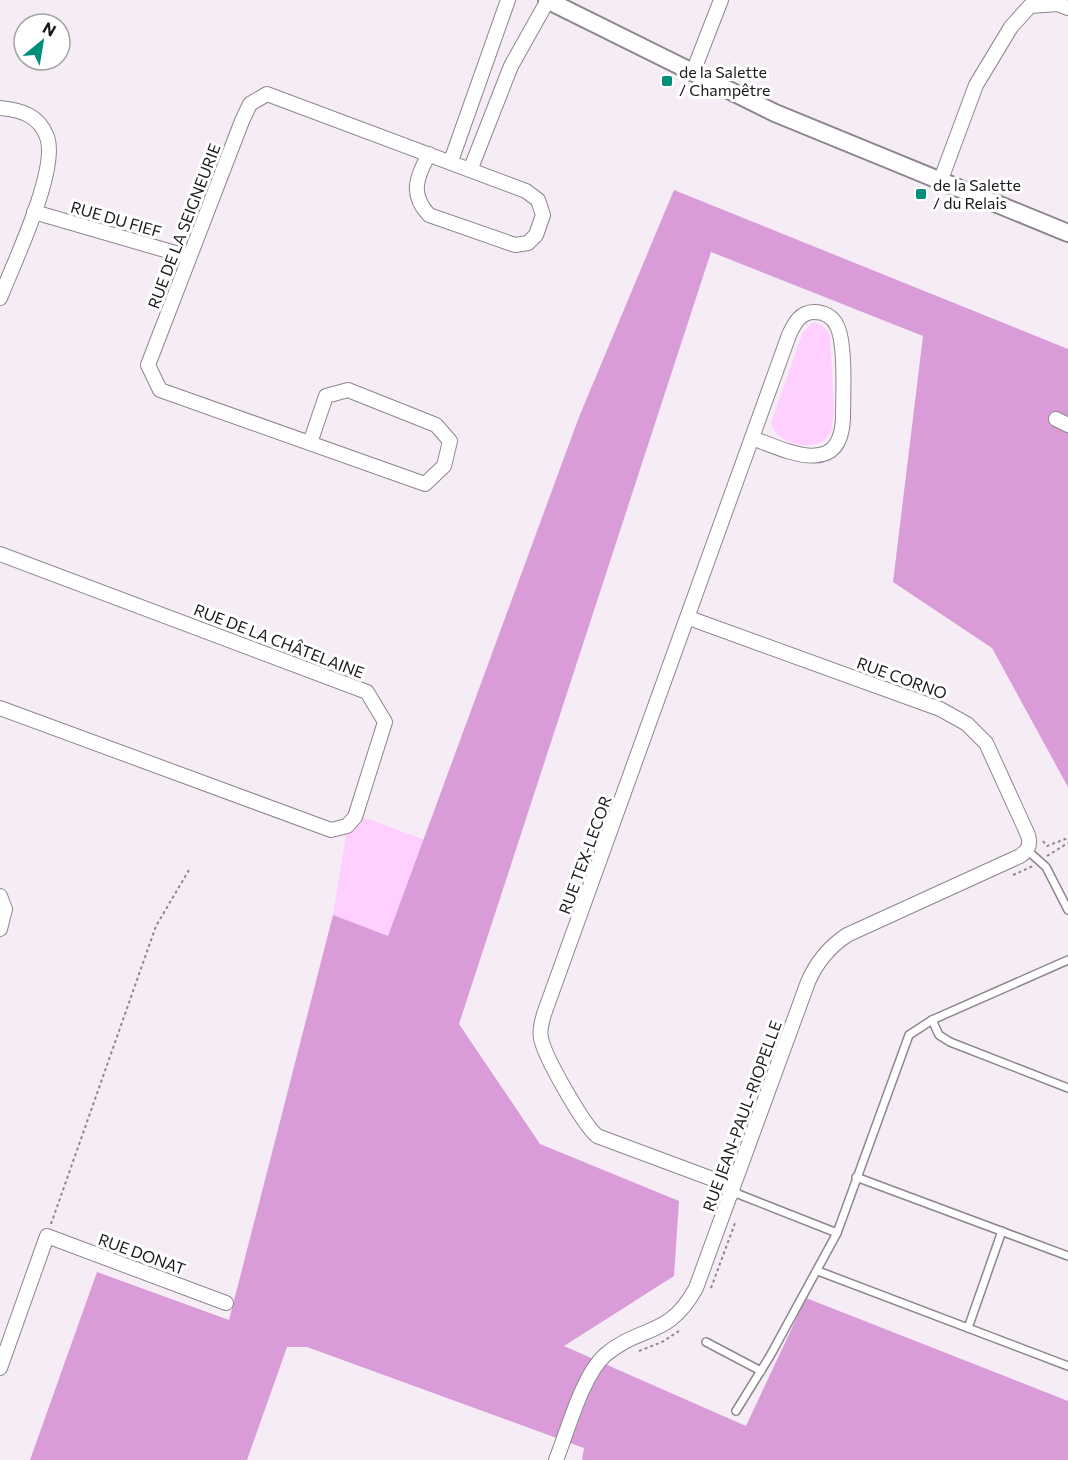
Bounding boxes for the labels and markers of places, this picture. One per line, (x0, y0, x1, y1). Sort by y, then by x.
place label: de la Salette / Champêtre (679, 62, 771, 99)
marker: de la Salette / Champêtre (660, 74, 674, 88)
place label: de la Salette / du Relais (933, 175, 1021, 212)
marker: de la Salette / du Relais (914, 187, 928, 201)

